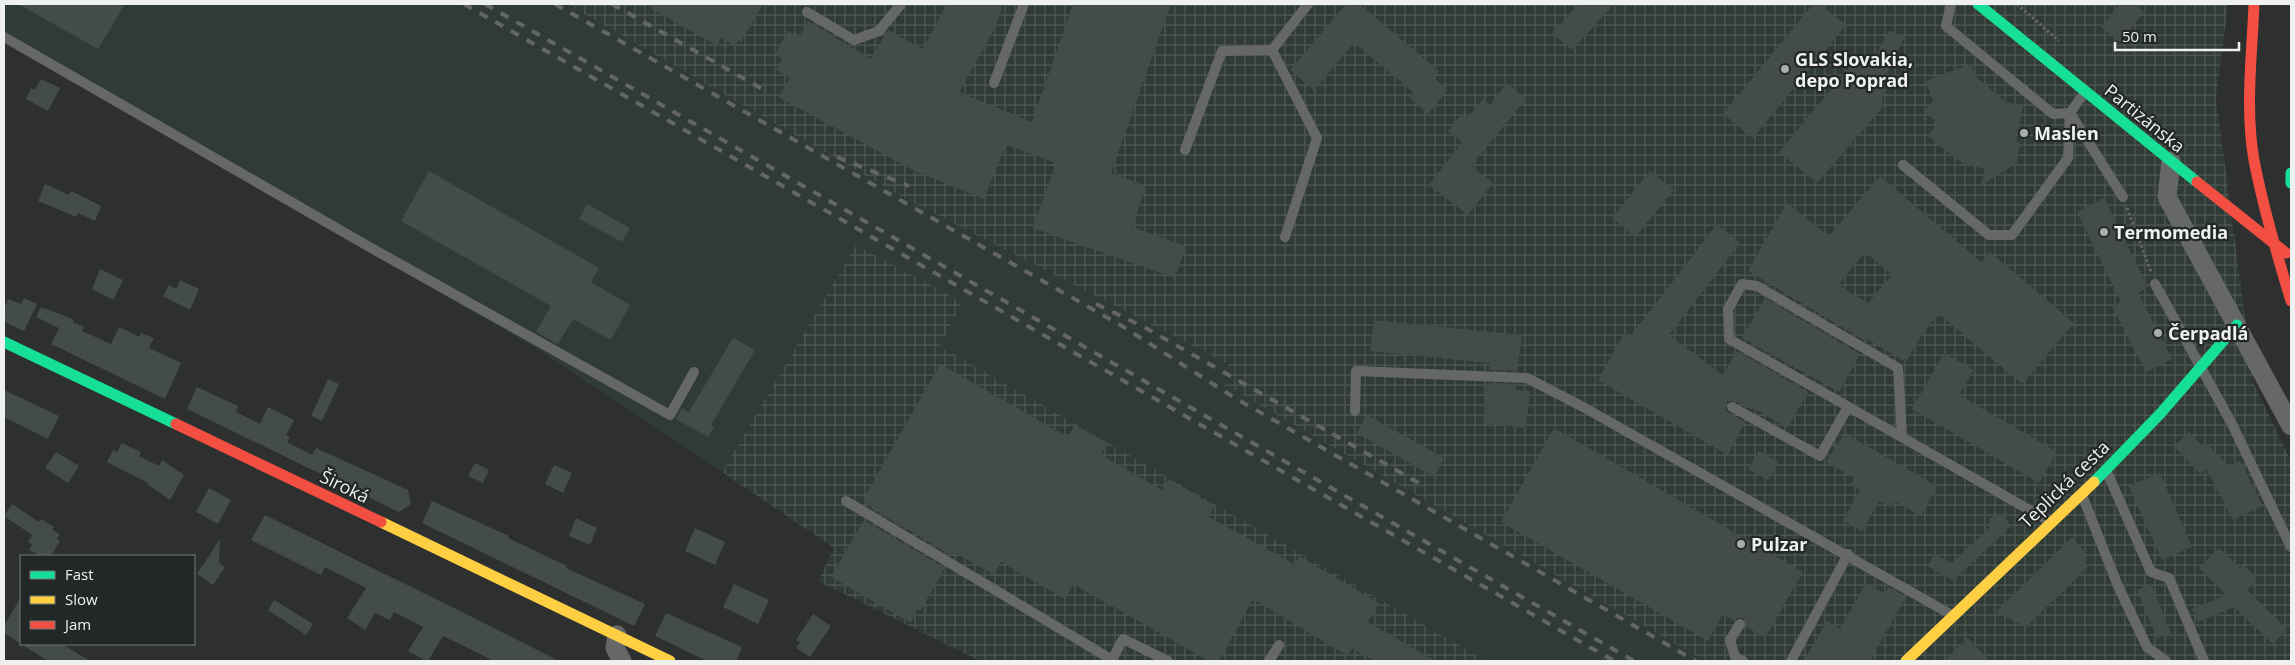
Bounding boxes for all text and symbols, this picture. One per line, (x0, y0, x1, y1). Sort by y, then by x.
scale bar (2115, 20, 2239, 52)
text: 50 m (2122, 26, 2157, 46)
place label: GLS Slovakia, depo Poprad (1795, 47, 1913, 92)
marker: GLS Slovakia, depo Poprad (1779, 63, 1791, 75)
street label: Partizánska (2100, 78, 2190, 158)
place label: Maslen (2034, 121, 2099, 145)
marker: Maslen (2018, 127, 2030, 139)
place label: Termomedia (2114, 220, 2228, 244)
marker: Termomedia (2098, 226, 2110, 238)
place label: Čerpadlá (2168, 321, 2248, 345)
marker: Čerpadlá (2152, 327, 2164, 339)
street label: Teplická cesta (2014, 435, 2114, 533)
street label: Široká (316, 464, 374, 508)
place label: Pulzar (1751, 532, 1807, 556)
marker: Pulzar (1735, 538, 1747, 550)
legend (20, 555, 195, 645)
text: Fast (65, 564, 94, 584)
text: Slow (65, 589, 98, 609)
text: Jam (63, 614, 91, 634)

